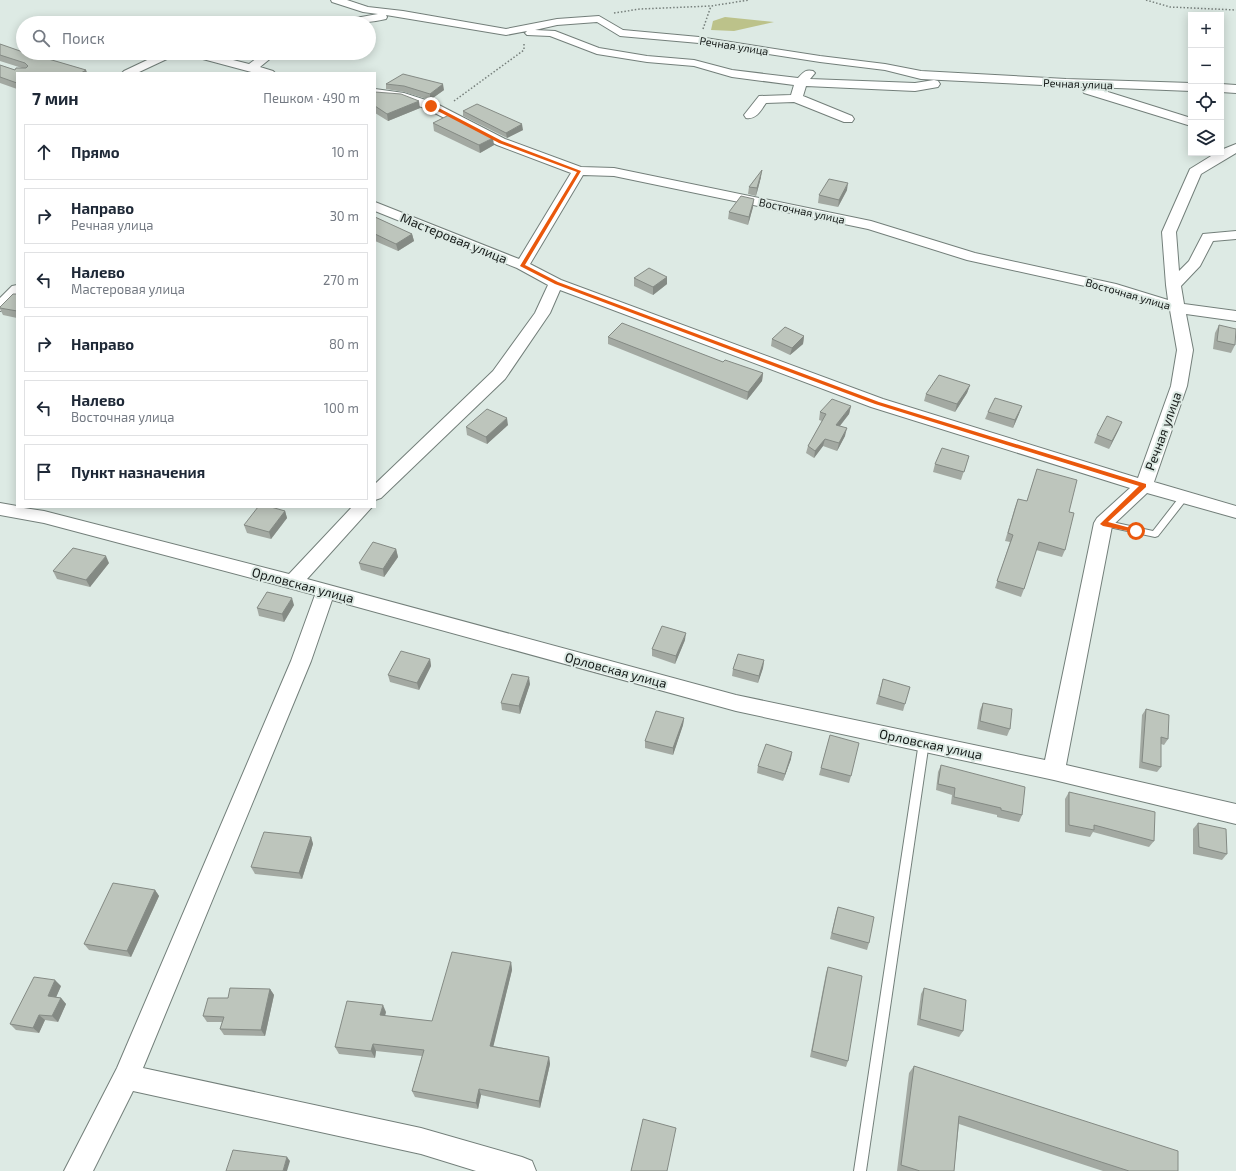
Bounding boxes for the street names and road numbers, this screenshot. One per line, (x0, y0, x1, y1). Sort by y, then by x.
street label: Речная улица (698, 34, 770, 58)
street label: Речная улица (1043, 76, 1113, 92)
street label: Восточная улица (758, 195, 846, 227)
street label: Мастеровая улица (398, 209, 510, 267)
street label: Восточная улица (1084, 275, 1172, 313)
street label: Речная улица (1141, 389, 1185, 473)
street label: Орловская улица (250, 564, 356, 606)
street label: Орловская улица (563, 649, 669, 691)
street label: Орловская улица (878, 725, 984, 763)

